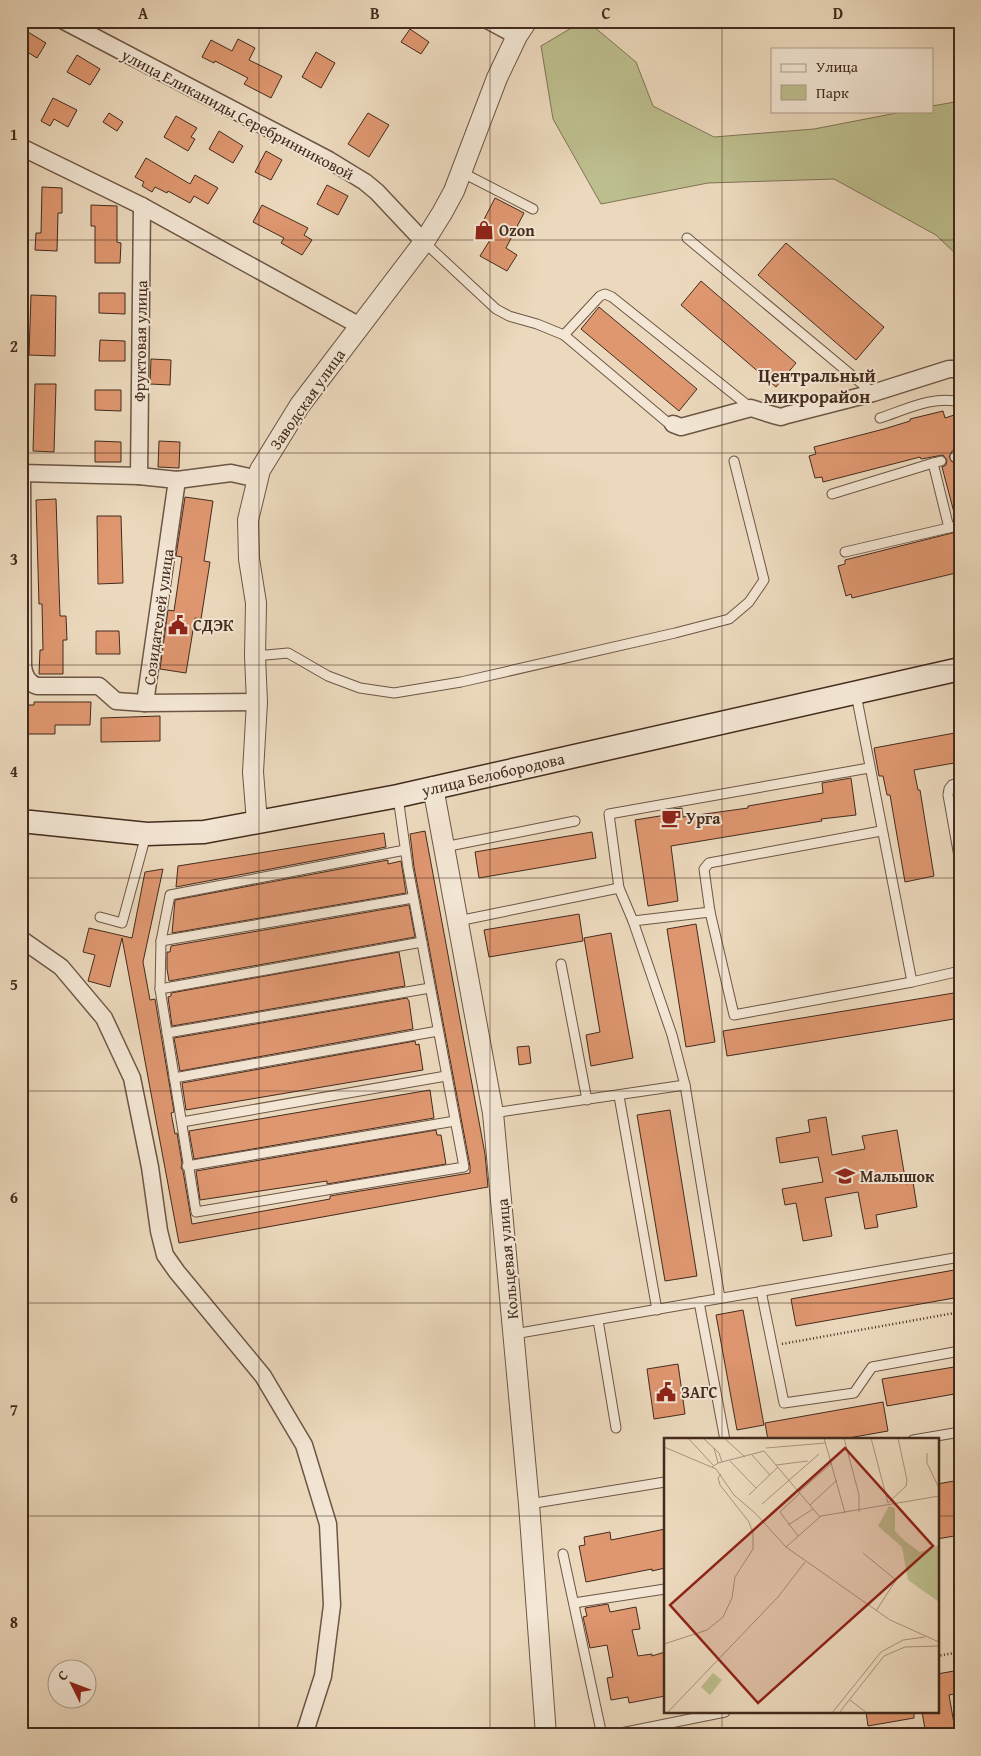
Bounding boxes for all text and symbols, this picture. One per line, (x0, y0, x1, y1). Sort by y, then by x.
text: A (138, 1, 149, 25)
text: B (370, 1, 380, 25)
text: C (601, 1, 611, 25)
text: D (833, 1, 843, 25)
street label: улица Еликаниды Серебринниковой (117, 42, 359, 186)
legend (771, 48, 934, 112)
text: Улица (816, 56, 859, 77)
text: Парк (816, 82, 849, 103)
text: 1 (10, 122, 18, 146)
place label: Ozon (499, 218, 535, 242)
shop icon: Ozon (473, 219, 495, 241)
street label: Фруктовая улица (127, 280, 153, 402)
text: 2 (10, 334, 18, 358)
street label: Заводская улица (263, 343, 351, 454)
district label: Центральный микрорайон (758, 362, 876, 410)
text: 3 (10, 547, 18, 571)
street label: Созидателей улица (137, 547, 179, 687)
place label: СДЭК (193, 613, 234, 637)
public building icon: СДЭК (167, 614, 189, 636)
street label: улица Белобородова (418, 746, 567, 802)
text: 4 (10, 759, 18, 783)
place label: Урга (686, 806, 721, 830)
cafe icon: Урга (660, 807, 682, 829)
text: 5 (10, 972, 18, 996)
place label: Малышок (860, 1164, 935, 1188)
school or university icon: Малышок (834, 1165, 856, 1187)
text: 6 (10, 1185, 18, 1209)
street label: Кольцевая улица (490, 1197, 524, 1320)
place label: ЗАГС (681, 1380, 717, 1404)
public building icon: ЗАГС (655, 1381, 677, 1403)
text: 7 (10, 1397, 18, 1421)
inset map (664, 1438, 938, 1714)
text: 8 (10, 1610, 18, 1634)
north arrow (48, 1658, 98, 1708)
text: С (52, 1666, 72, 1685)

